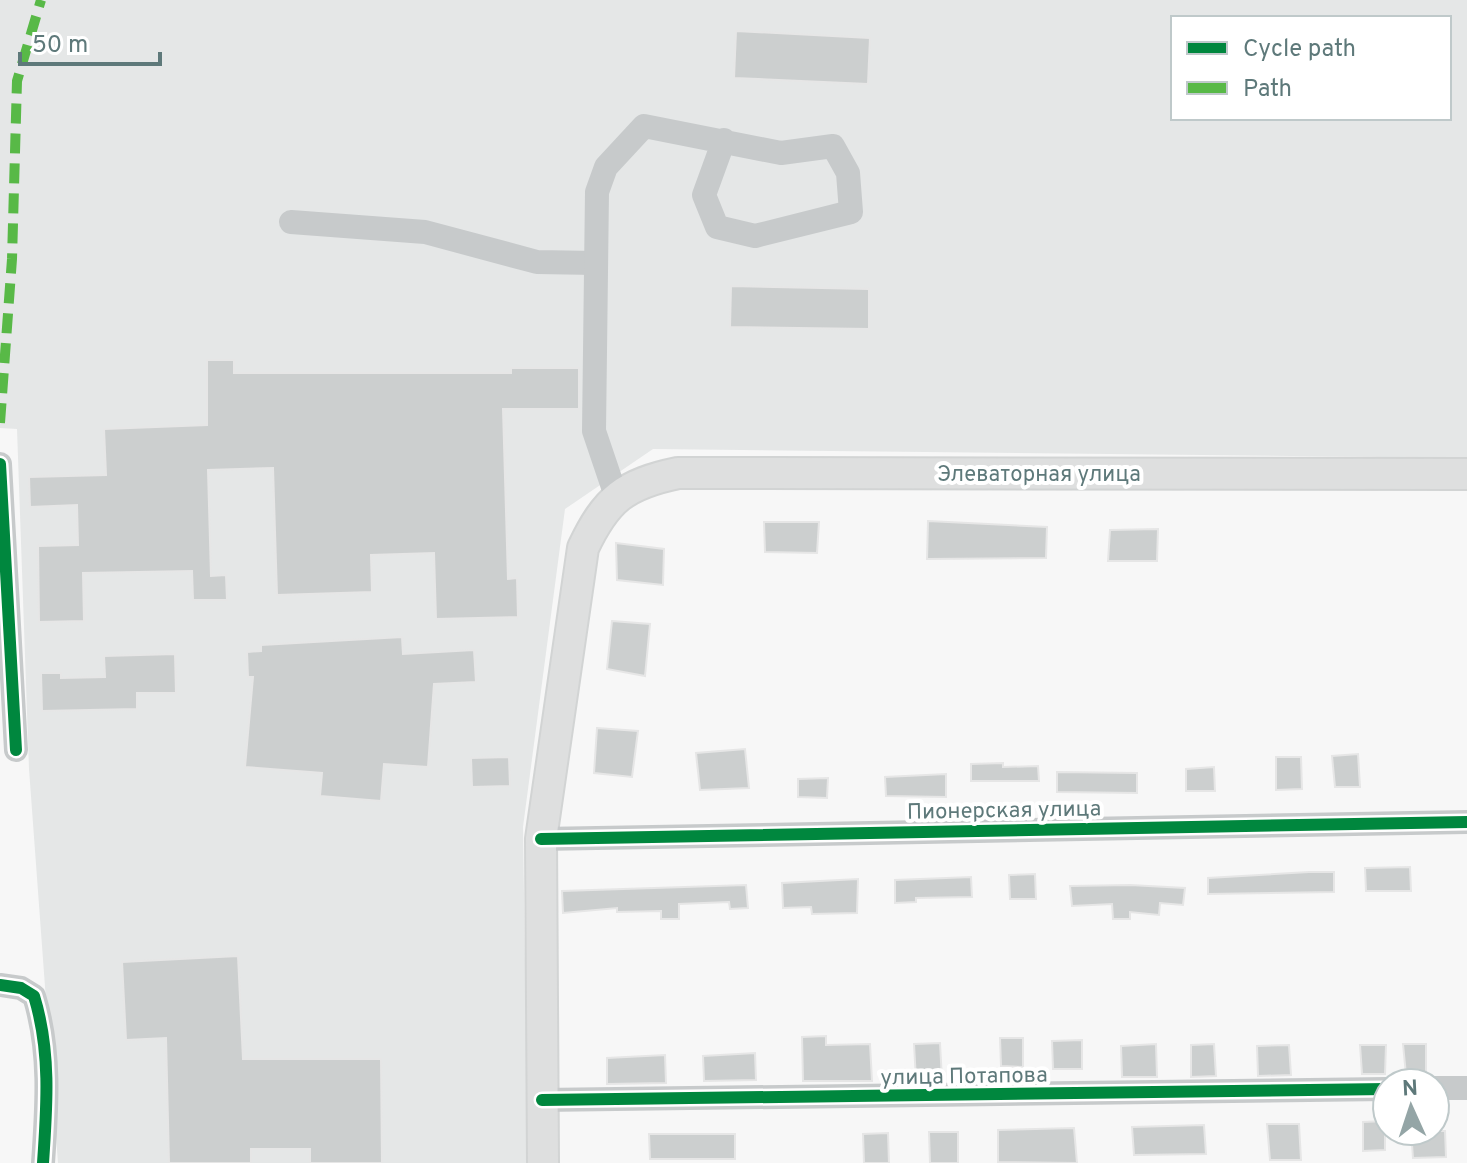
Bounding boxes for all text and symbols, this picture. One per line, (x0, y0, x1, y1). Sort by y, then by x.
scale bar (20, 16, 160, 66)
legend (1171, 16, 1451, 120)
text: 50 m (32, 31, 88, 61)
text: Cycle path (1243, 35, 1356, 65)
text: Path (1243, 75, 1292, 105)
street label: Элеваторная улица (937, 462, 1141, 489)
street label: Пионерская улица (907, 796, 1101, 827)
street label: улица Потапова (880, 1063, 1048, 1092)
north arrow (1371, 1067, 1451, 1147)
text: N (1401, 1076, 1419, 1103)

